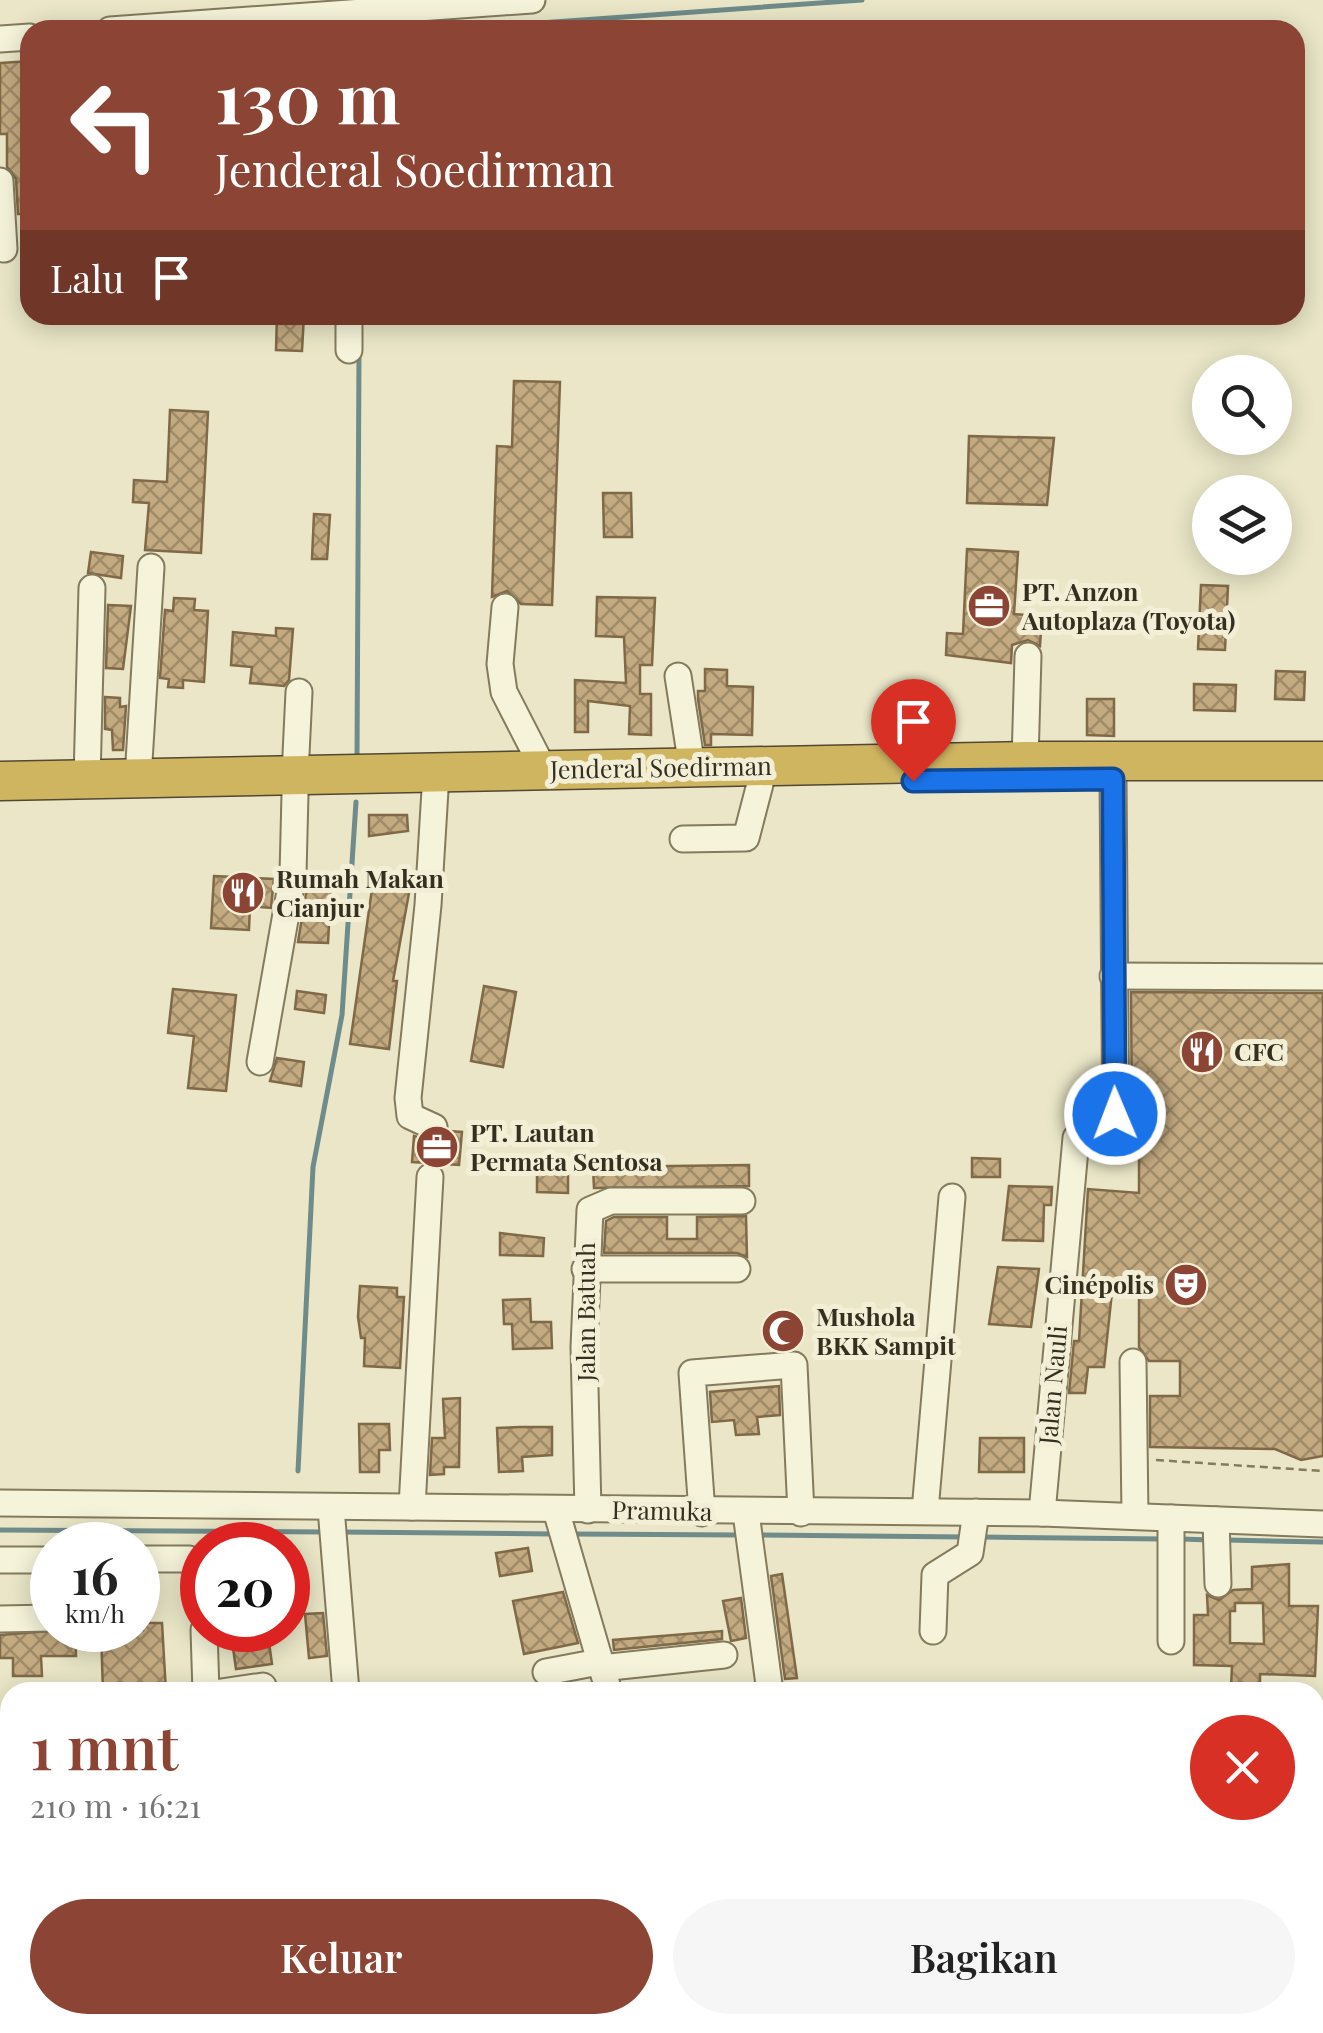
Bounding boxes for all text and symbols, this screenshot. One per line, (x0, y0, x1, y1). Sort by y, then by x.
text: 130 m (215, 48, 400, 142)
icon: left (50, 60, 180, 190)
text: Jenderal Soedirman (215, 138, 614, 198)
icon: arrive (144, 250, 199, 305)
text: Lalu (50, 252, 124, 303)
map controls (1192, 355, 1292, 575)
button: search (1192, 355, 1292, 455)
button: layers (1192, 475, 1292, 575)
place label: PT. Anzon Autoplaza (Toyota) (1021, 574, 1236, 636)
office icon: PT. Anzon Autoplaza (Toyota) (966, 583, 1012, 629)
pin (871, 679, 956, 782)
icon: arrive (886, 694, 941, 749)
street label: Jenderal Soedirman (549, 748, 772, 785)
place label: Rumah Makan Cianjur (276, 861, 444, 923)
restaurant icon: Rumah Makan Cianjur (220, 870, 266, 916)
restaurant icon: CFC (1179, 1029, 1225, 1075)
place label: CFC (1234, 1034, 1284, 1067)
position arrow (1063, 1062, 1167, 1166)
place label: PT. Lautan Permata Sentosa (470, 1115, 663, 1177)
office icon: PT. Lautan Permata Sentosa (414, 1124, 460, 1170)
street label: Jalan Batuah (568, 1242, 601, 1383)
theatre icon: Cinépolis (1163, 1262, 1209, 1308)
place label: Cinépolis (1044, 1267, 1154, 1300)
place label: Mushola BKK Sampit (816, 1299, 956, 1361)
mosque icon: Mushola BKK Sampit (760, 1308, 806, 1354)
street label: Jalan Nauli (1030, 1324, 1073, 1447)
street label: Pramuka (611, 1492, 713, 1527)
speed limit sign: 20 (180, 1522, 310, 1652)
text: 16 (71, 1541, 119, 1608)
text: km/h (65, 1596, 125, 1629)
text: 1 mnt (30, 1705, 179, 1785)
button: close (1190, 1715, 1295, 1820)
text: 210 m · 16:21 (30, 1783, 201, 1826)
button: Keluar (30, 1899, 653, 2014)
button: Bagikan (673, 1899, 1295, 2014)

